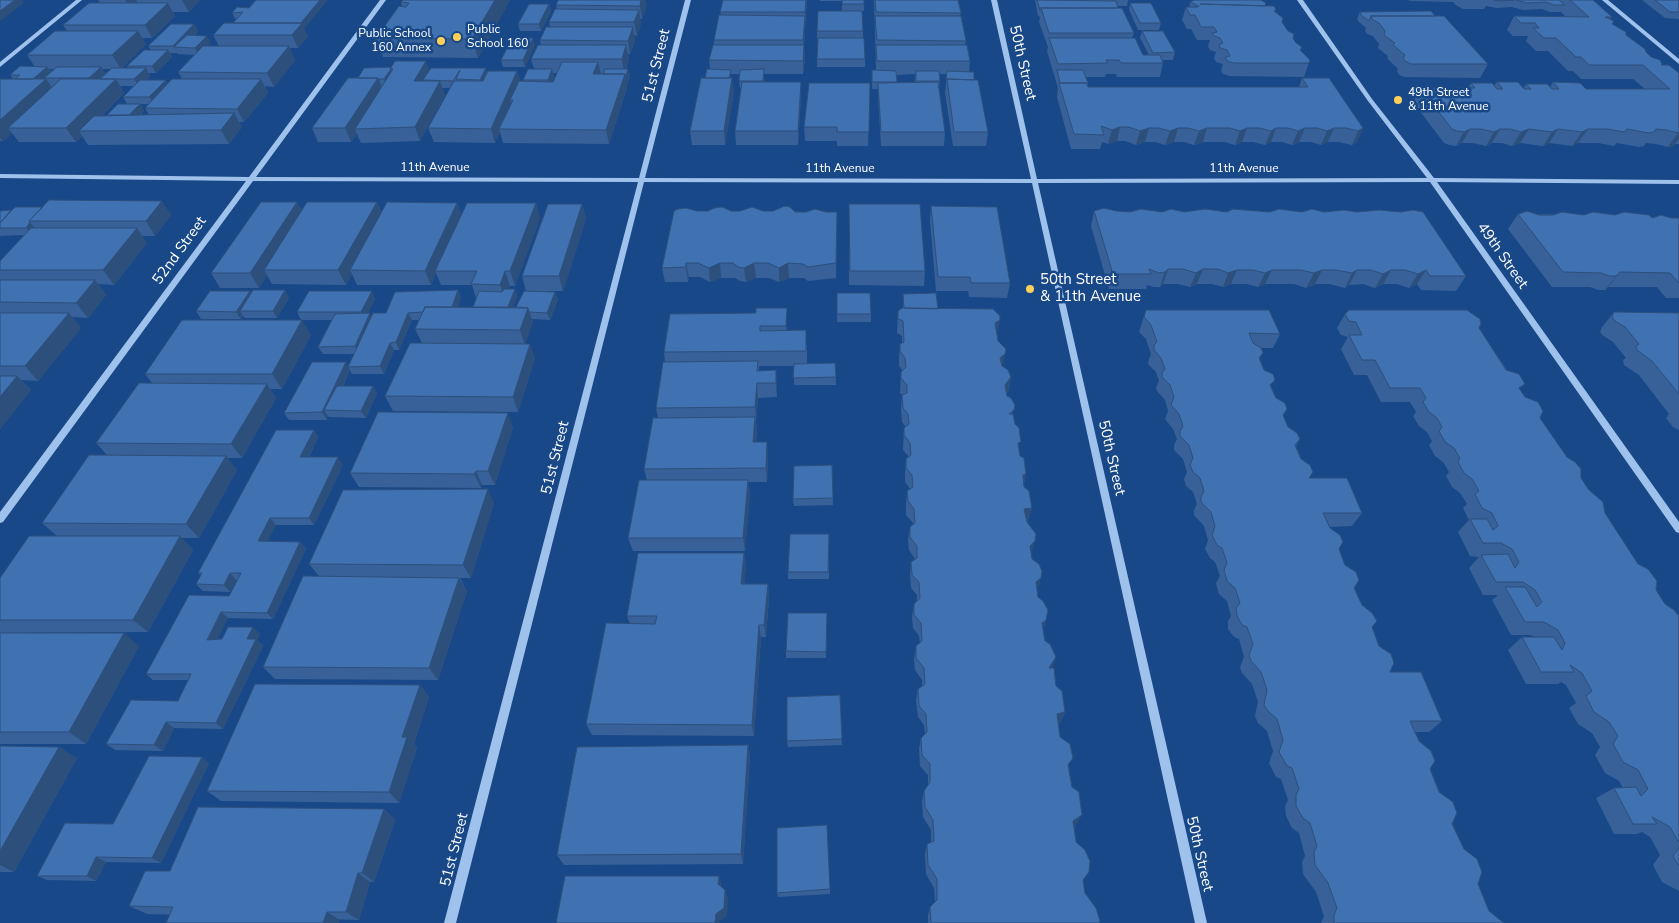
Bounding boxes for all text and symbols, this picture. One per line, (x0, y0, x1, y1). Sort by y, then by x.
place label: Public School 160 (467, 23, 528, 51)
street label: 50th Street (1005, 24, 1039, 102)
place label: Public School 160 Annex (358, 27, 431, 55)
street label: 51st Street (639, 27, 675, 105)
marker: Public School 160 (451, 31, 463, 43)
marker: Public School 160 Annex (435, 35, 447, 47)
place label: 49th Street & 11th Avenue (1408, 86, 1489, 114)
marker: 49th Street & 11th Avenue (1392, 94, 1404, 106)
street label: 11th Avenue (400, 161, 470, 175)
street label: 11th Avenue (805, 162, 875, 176)
street label: 11th Avenue (1209, 162, 1279, 176)
street label: 52nd Street (149, 213, 211, 289)
street label: 49th Street (1473, 219, 1531, 293)
place label: 50th Street & 11th Avenue (1040, 271, 1141, 306)
marker: 50th Street & 11th Avenue (1024, 283, 1036, 295)
street label: 51st Street (538, 419, 574, 497)
street label: 50th Street (1094, 419, 1128, 497)
street label: 51st Street (437, 811, 473, 889)
street label: 50th Street (1182, 815, 1216, 893)

